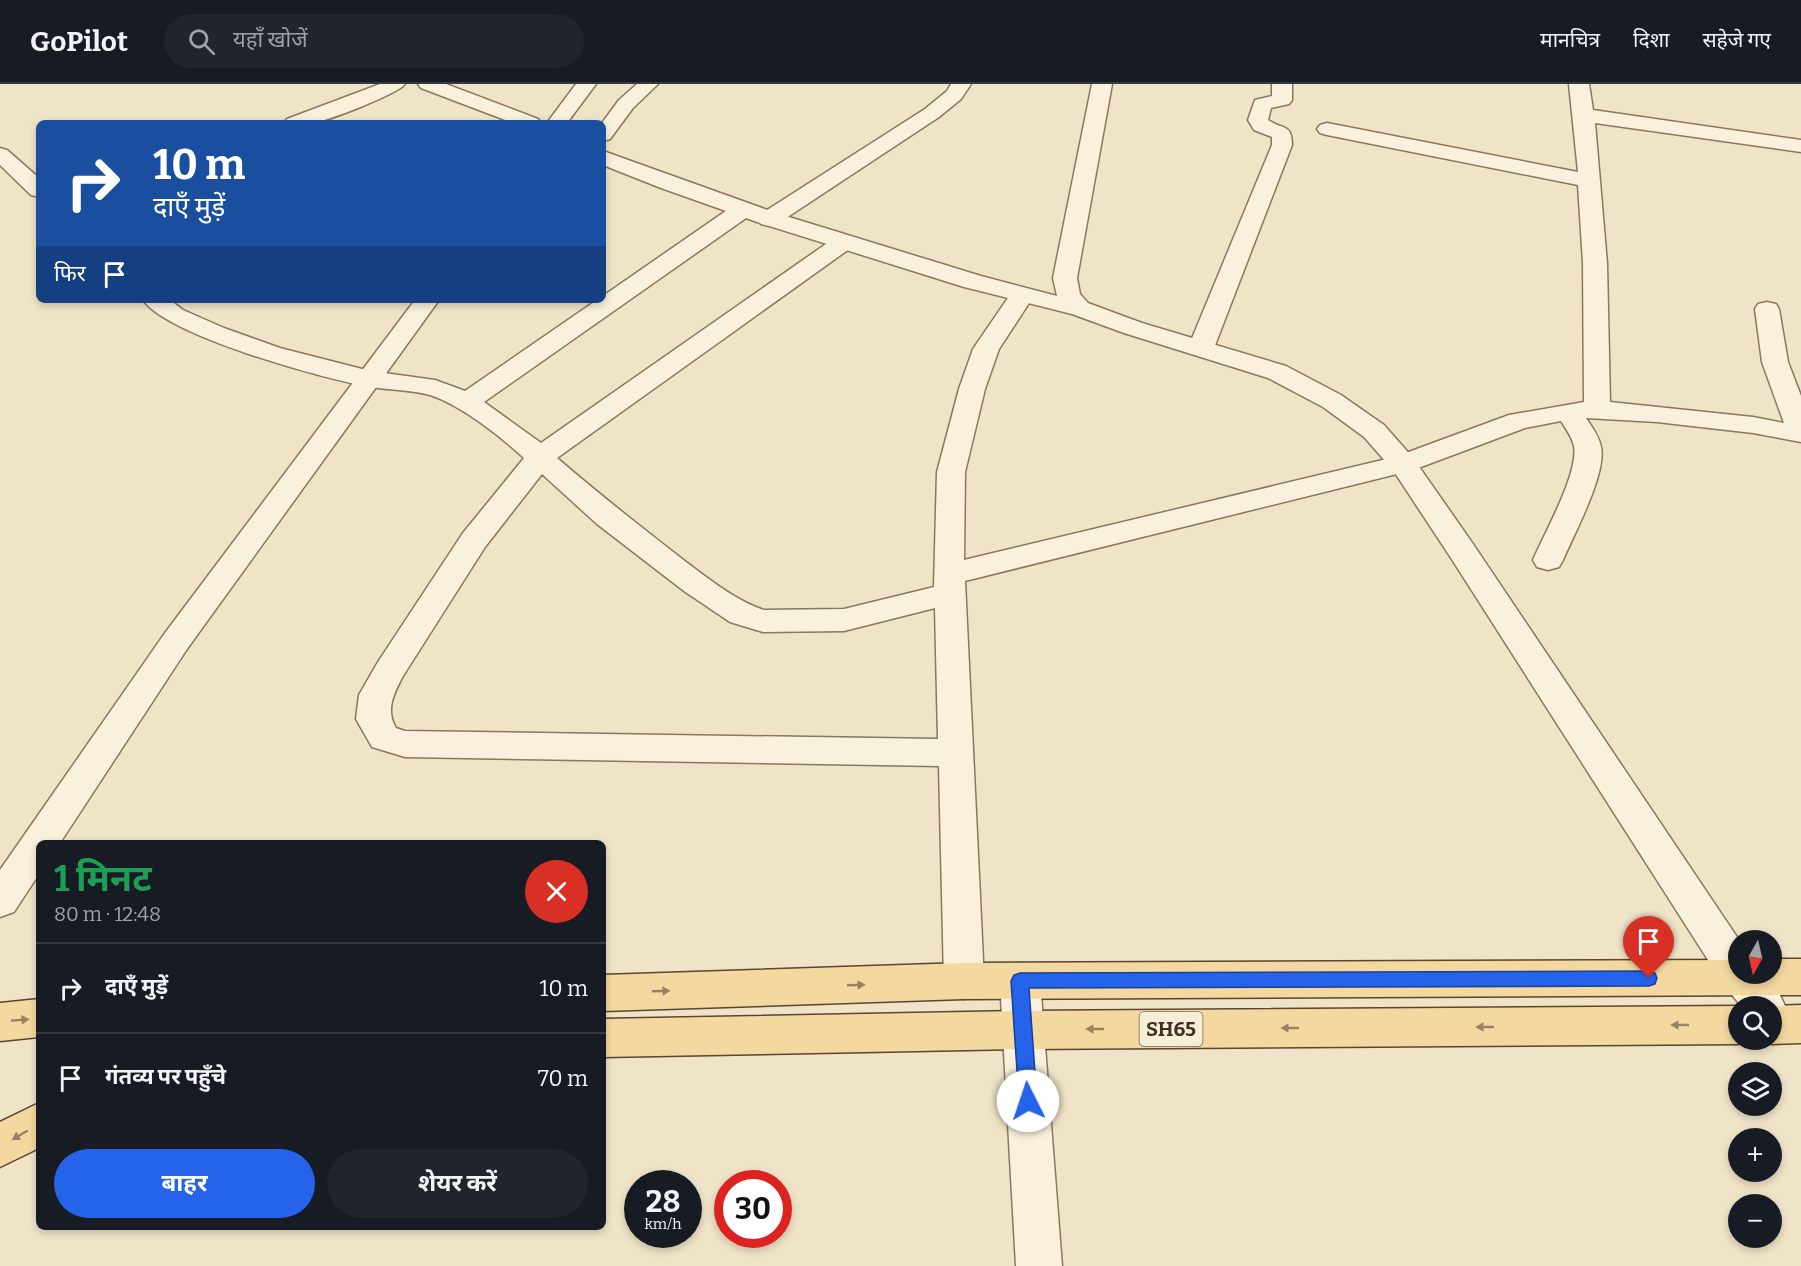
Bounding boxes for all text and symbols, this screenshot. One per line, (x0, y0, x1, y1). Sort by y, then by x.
search box (164, 14, 584, 68)
text: GoPilot (30, 25, 128, 58)
icon: search (185, 25, 218, 58)
text: यहाँ खोजें (233, 26, 308, 53)
text: मानचित्र (1540, 27, 1600, 53)
text: दिशा (1633, 27, 1669, 53)
text: सहेजे गए (1702, 27, 1771, 53)
text: 10 m (153, 140, 245, 190)
icon: right (54, 144, 132, 222)
text: दाएँ मुड़ें (153, 191, 225, 223)
icon: arrive (98, 258, 131, 291)
text: फिर (54, 260, 86, 287)
text: 1 मिनट (54, 857, 152, 901)
button: close (525, 860, 588, 923)
text: 80 m · 12:48 (54, 902, 161, 926)
pin (1623, 916, 1674, 978)
icon: arrive (1632, 925, 1665, 958)
north arrow (1728, 930, 1782, 984)
map controls (1728, 930, 1782, 1248)
icon: right (54, 972, 87, 1005)
text: दाएँ मुड़ें (105, 973, 168, 1000)
text: 10 m (540, 975, 588, 1002)
one-way arrow (847, 980, 866, 989)
one-way arrow (652, 986, 671, 995)
button: search (1728, 996, 1782, 1050)
road number: SH65 (1140, 1012, 1202, 1046)
one-way arrow (10, 1015, 29, 1025)
one-way arrow (1671, 1020, 1690, 1030)
one-way arrow (1476, 1022, 1495, 1031)
one-way arrow (1281, 1023, 1300, 1033)
one-way arrow (1086, 1024, 1105, 1034)
icon: arrive (54, 1062, 87, 1095)
button: layers (1728, 1062, 1782, 1116)
text: गंतव्य पर पहुँचे (105, 1063, 226, 1090)
text: 70 m (538, 1065, 588, 1092)
position arrow (996, 1069, 1060, 1133)
button: + (1728, 1128, 1782, 1182)
one-way arrow (11, 1130, 28, 1140)
button: बाहर (54, 1149, 315, 1218)
button: शेयर करें (327, 1149, 588, 1218)
speed limit sign: 30 (714, 1170, 792, 1248)
text: 28 (646, 1184, 680, 1220)
button: − (1728, 1194, 1782, 1248)
text: km/h (644, 1215, 682, 1233)

